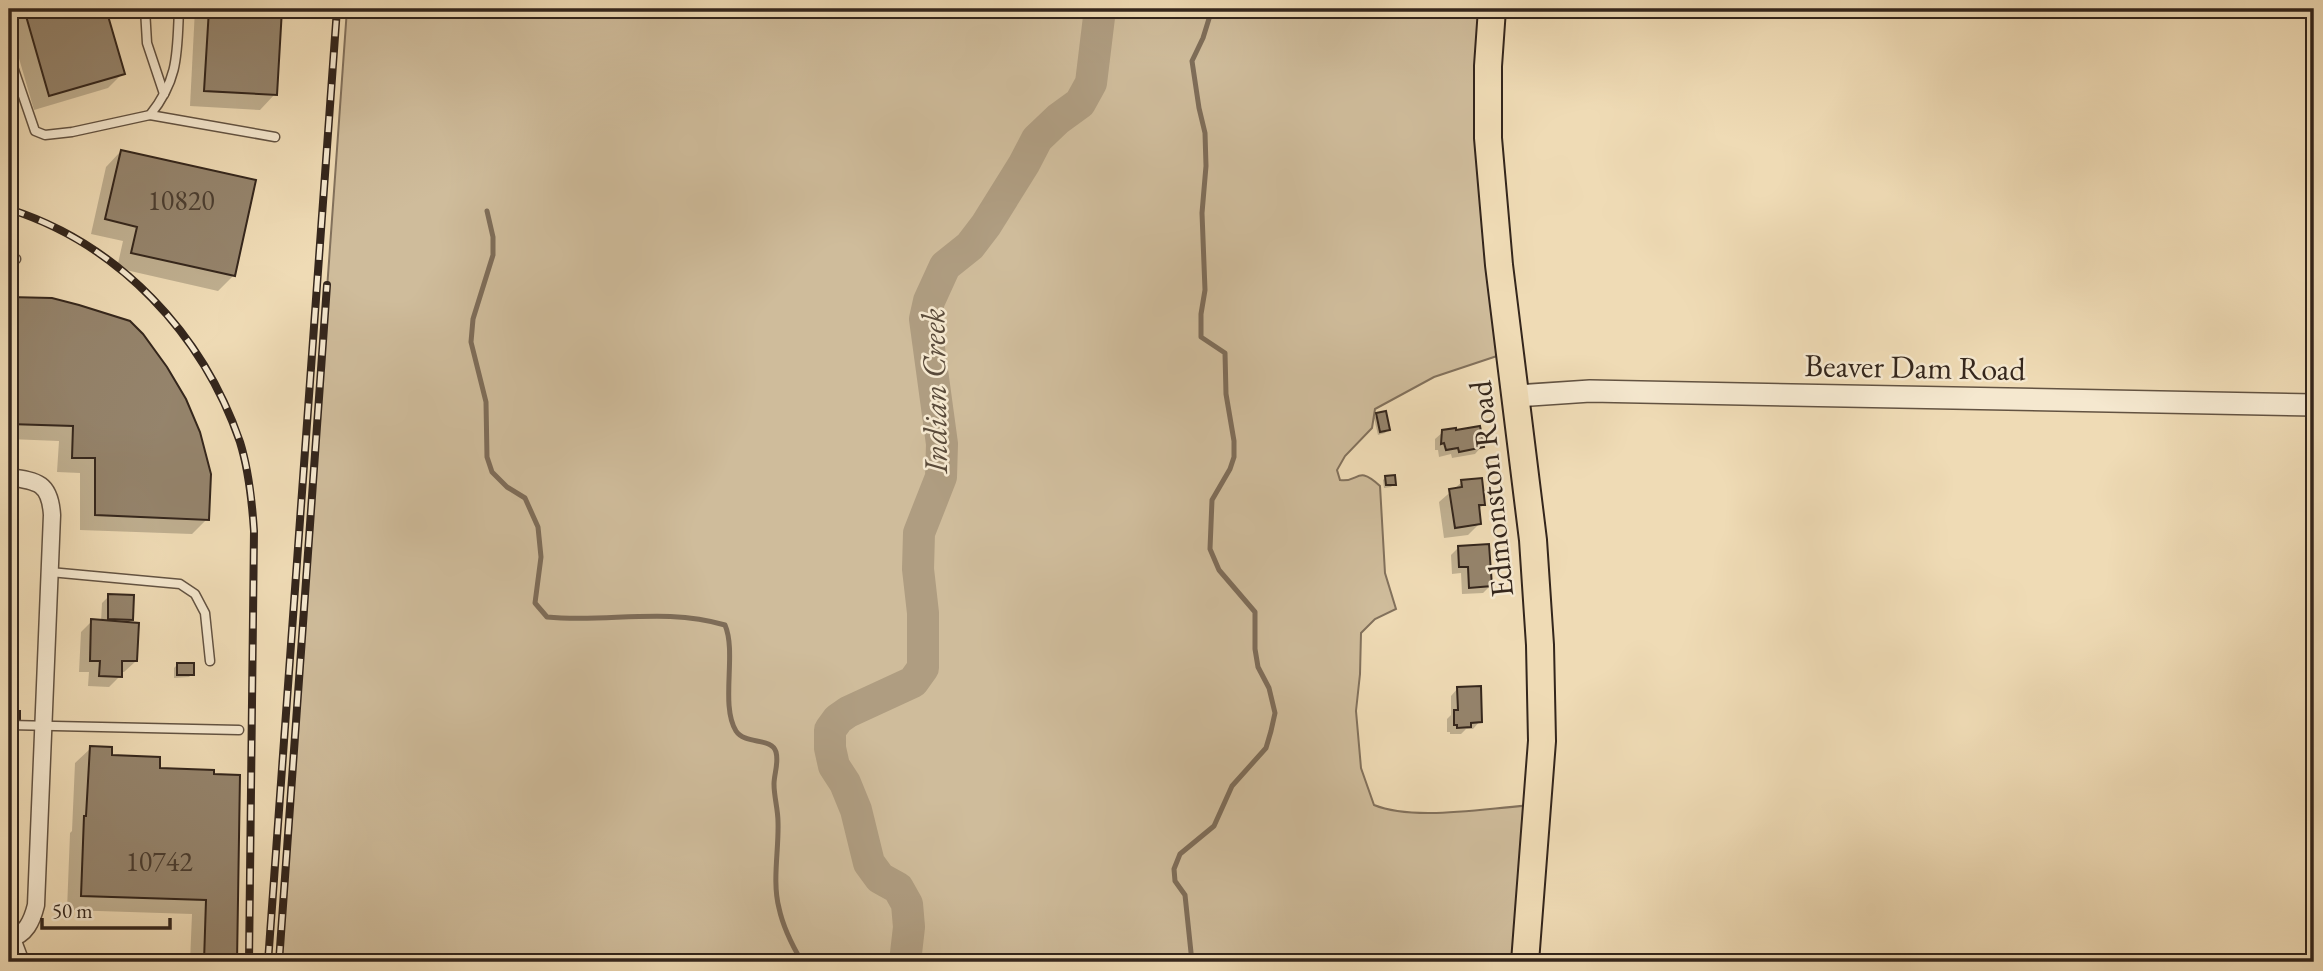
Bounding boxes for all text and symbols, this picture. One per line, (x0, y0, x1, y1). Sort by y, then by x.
house number: 10820 (147, 182, 215, 218)
water label: Indian Creek (911, 308, 957, 475)
street label: Beaver Dam Road (1804, 344, 2027, 390)
street label: Edmonston Road (1459, 378, 1523, 599)
house number: 10742 (125, 843, 193, 879)
scale bar (42, 887, 170, 931)
text: 50 m (52, 897, 93, 924)

